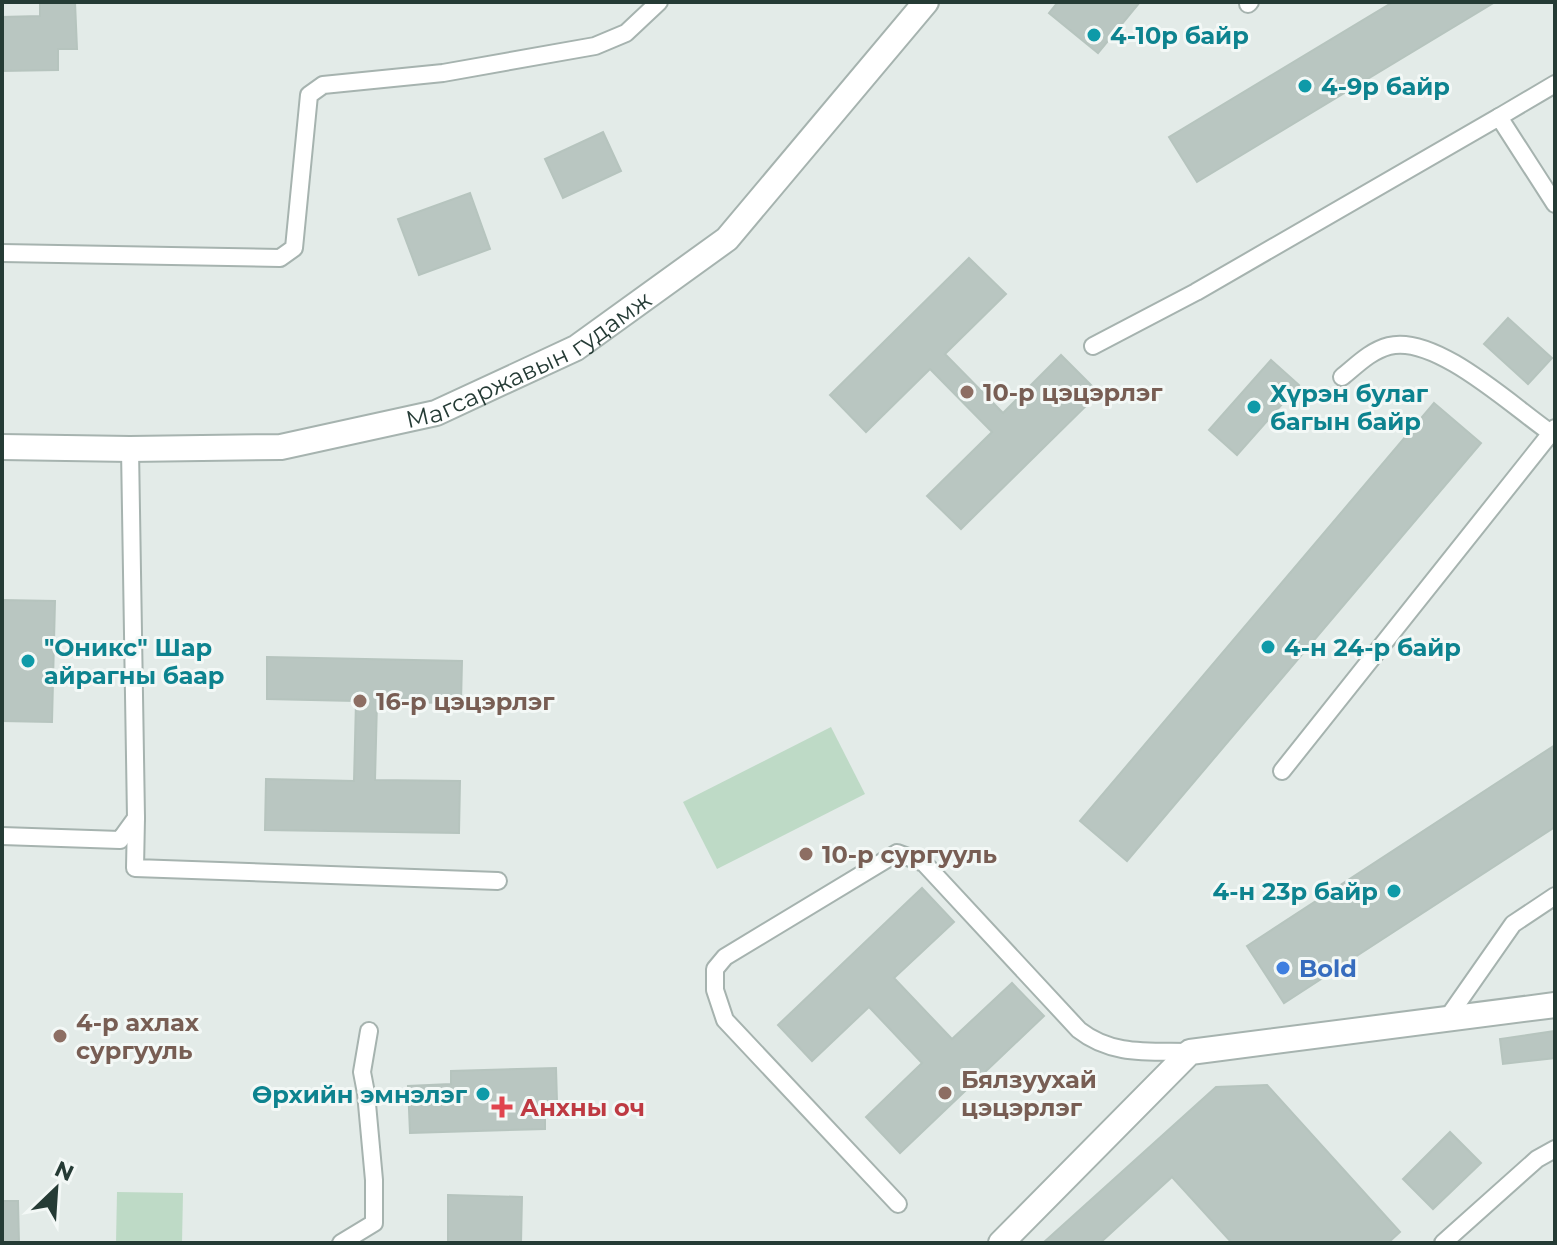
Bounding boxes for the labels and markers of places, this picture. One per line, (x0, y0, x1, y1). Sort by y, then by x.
place label: 4-10р байр (1110, 21, 1249, 50)
marker: 4-10р байр (1085, 26, 1103, 44)
place label: 4-9р байр (1321, 72, 1450, 101)
marker: 4-9р байр (1296, 77, 1314, 95)
place label: 10-р цэцэрлэг (983, 378, 1163, 407)
place label: Хүрэн булаг багын байр (1270, 379, 1429, 436)
marker: 10-р цэцэрлэг (958, 383, 976, 401)
marker: Хүрэн булаг багын байр (1245, 398, 1263, 416)
place label: "Оникс" Шар айрагны баар (44, 633, 224, 690)
place label: 4-н 24-р байр (1284, 633, 1461, 662)
marker: 4-н 24-р байр (1259, 638, 1277, 656)
marker: "Оникс" Шар айрагны баар (19, 652, 37, 670)
place label: 16-р цэцэрлэг (376, 687, 555, 716)
marker: 16-р цэцэрлэг (351, 692, 369, 710)
place label: 10-р сургууль (822, 840, 997, 869)
marker: 10-р сургууль (797, 845, 815, 863)
place label: 4-н 23р байр (1213, 877, 1378, 906)
marker: 4-н 23р байр (1385, 882, 1403, 900)
place label: Bold (1299, 954, 1357, 983)
marker: Bold (1274, 959, 1292, 977)
place label: 4-р ахлах сургууль (76, 1008, 200, 1065)
marker: 4-р ахлах сургууль (51, 1027, 69, 1045)
place label: Бялзуухай цэцэрлэг (961, 1065, 1097, 1122)
place label: Өрхийн эмнэлэг (252, 1080, 468, 1109)
marker: Бялзуухай цэцэрлэг (936, 1084, 954, 1102)
marker: Өрхийн эмнэлэг (474, 1085, 492, 1103)
place label: Анхны оч (520, 1093, 645, 1122)
marker: Анхны оч (491, 1096, 513, 1118)

